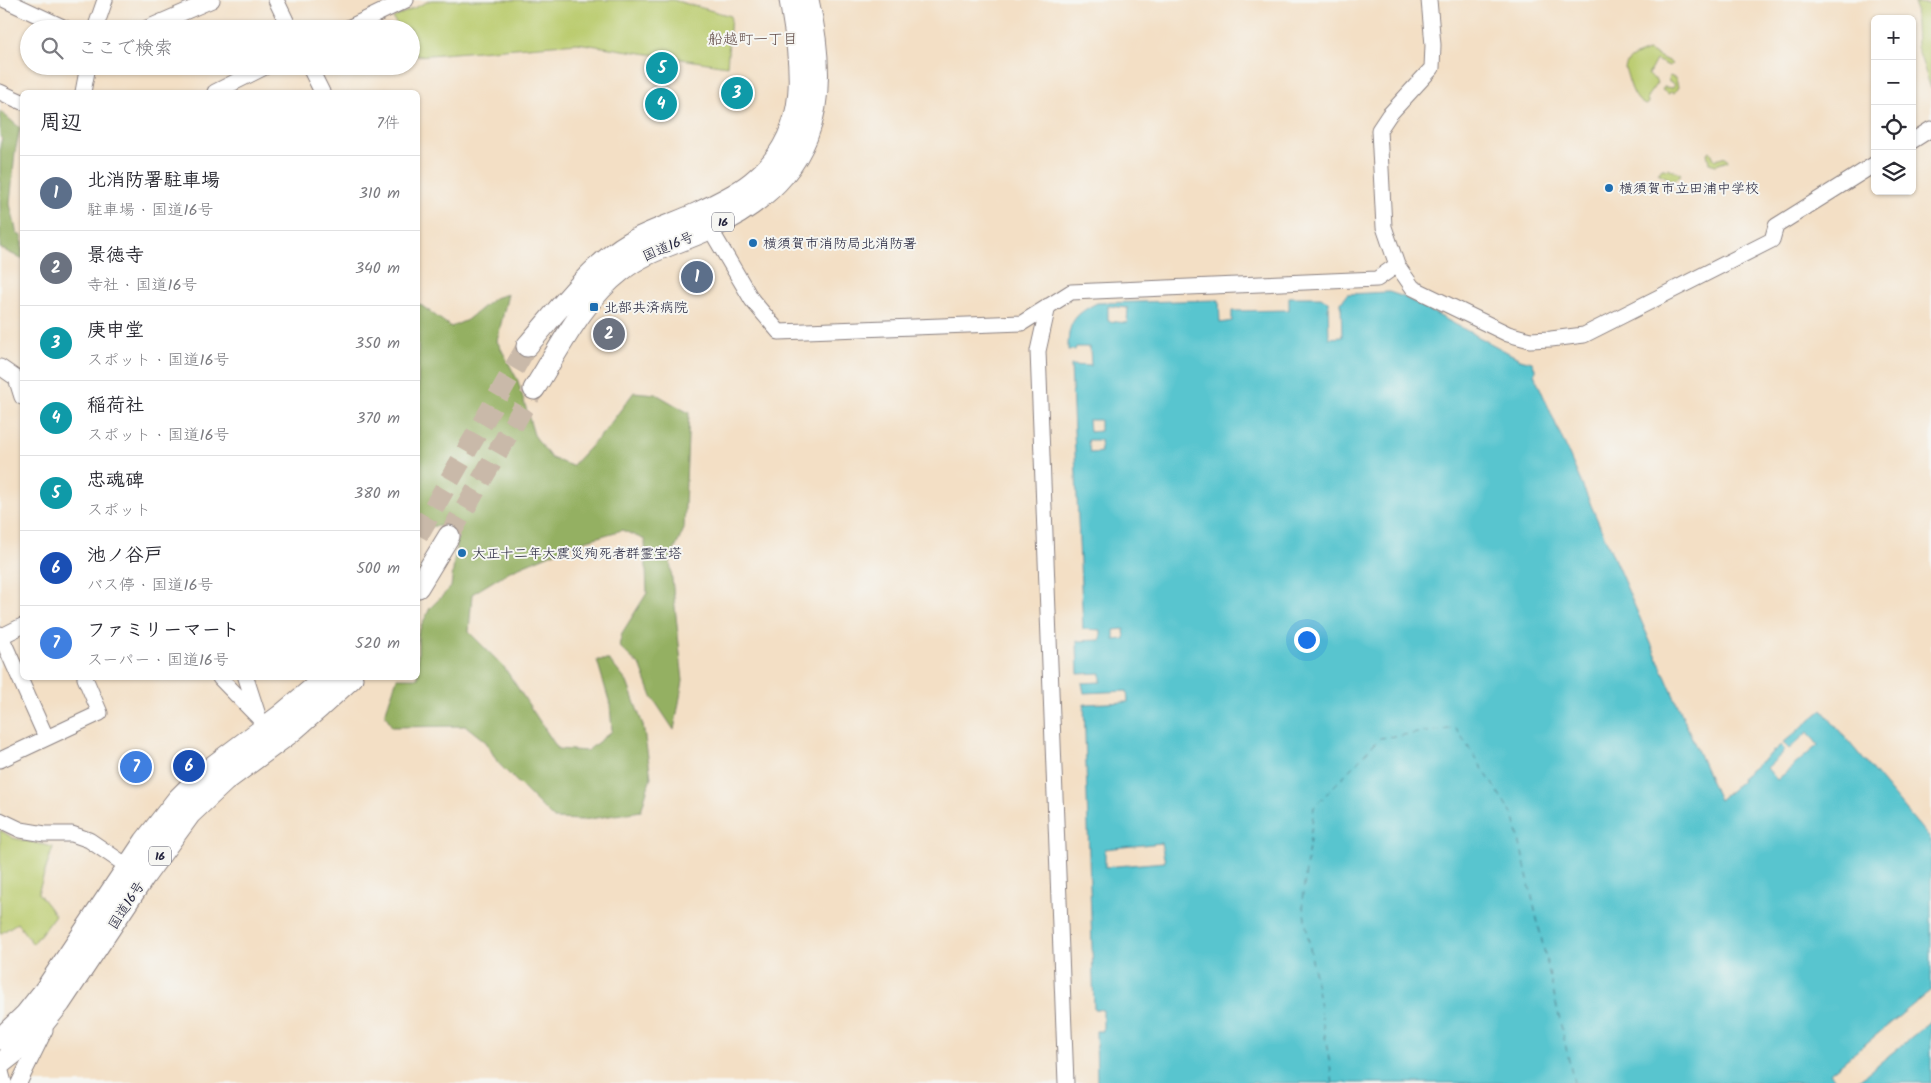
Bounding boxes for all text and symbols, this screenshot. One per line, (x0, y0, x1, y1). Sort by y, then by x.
map controls (1871, 15, 1916, 195)
button: + (1871, 15, 1916, 60)
search box (20, 20, 420, 75)
district label: 船越町一丁目 (708, 28, 798, 52)
icon: search (38, 34, 66, 62)
text: ここで検索 (78, 34, 173, 64)
pin: 5 (646, 49, 678, 87)
button: − (1871, 60, 1916, 105)
pin: 3 (721, 74, 753, 112)
pin: 4 (645, 85, 677, 123)
button: locate (1871, 105, 1916, 150)
text: 周辺 (40, 107, 82, 140)
text: 7件 (377, 111, 400, 136)
button: layers (1871, 150, 1916, 195)
text: 北消防署駐車場 (87, 166, 220, 196)
place label: 横須賀市立田浦中学校 (1619, 178, 1759, 200)
text: 1 (54, 181, 58, 206)
text: 310 m (359, 181, 400, 206)
marker: 横須賀市立田浦中学校 (1603, 182, 1615, 194)
text: 駐車場 · 国道16号 (87, 198, 214, 223)
road number: 16 (712, 212, 734, 232)
street label: 国道16号 (639, 226, 698, 268)
place label: 横須賀市消防局北消防署 (763, 233, 917, 255)
marker: 横須賀市消防局北消防署 (747, 237, 759, 249)
text: 景徳寺 (87, 241, 144, 271)
text: 2 (51, 256, 61, 281)
text: 340 m (355, 256, 400, 281)
pin: 1 (681, 258, 713, 296)
text: 寺社 · 国道16号 (87, 273, 198, 298)
place label: 北部共済病院 (604, 297, 688, 319)
marker: 北部共済病院 (588, 301, 600, 313)
pin: 2 (593, 315, 625, 353)
text: 庚申堂 (87, 316, 144, 346)
text: 3 (52, 331, 60, 356)
text: 350 m (355, 331, 400, 356)
text: スポット · 国道16号 (87, 348, 230, 373)
text: 稲荷社 (87, 391, 144, 421)
text: 4 (52, 406, 60, 431)
text: 370 m (356, 406, 400, 431)
text: スポット · 国道16号 (87, 423, 230, 448)
text: 忠魂碑 (87, 466, 144, 496)
text: 5 (52, 481, 60, 506)
text: 380 m (354, 481, 400, 506)
text: スポット (87, 498, 151, 523)
text: 池ノ谷戸 (87, 541, 163, 571)
place label: 大正十二年大震災殉死者群霊宝塔 (472, 543, 682, 565)
marker: 大正十二年大震災殉死者群霊宝塔 (456, 547, 468, 559)
text: 6 (52, 556, 60, 581)
text: 500 m (356, 556, 400, 581)
text: バス停 · 国道16号 (87, 573, 214, 598)
text: ファミリーマート (87, 616, 240, 646)
your location (1294, 627, 1320, 653)
text: 7 (52, 631, 60, 656)
text: 520 m (355, 631, 400, 656)
text: スーパー · 国道16号 (87, 648, 229, 673)
pin: 6 (173, 747, 205, 785)
pin: 7 (120, 748, 152, 786)
road number: 16 (149, 846, 171, 866)
street label: 国道16号 (103, 877, 151, 934)

